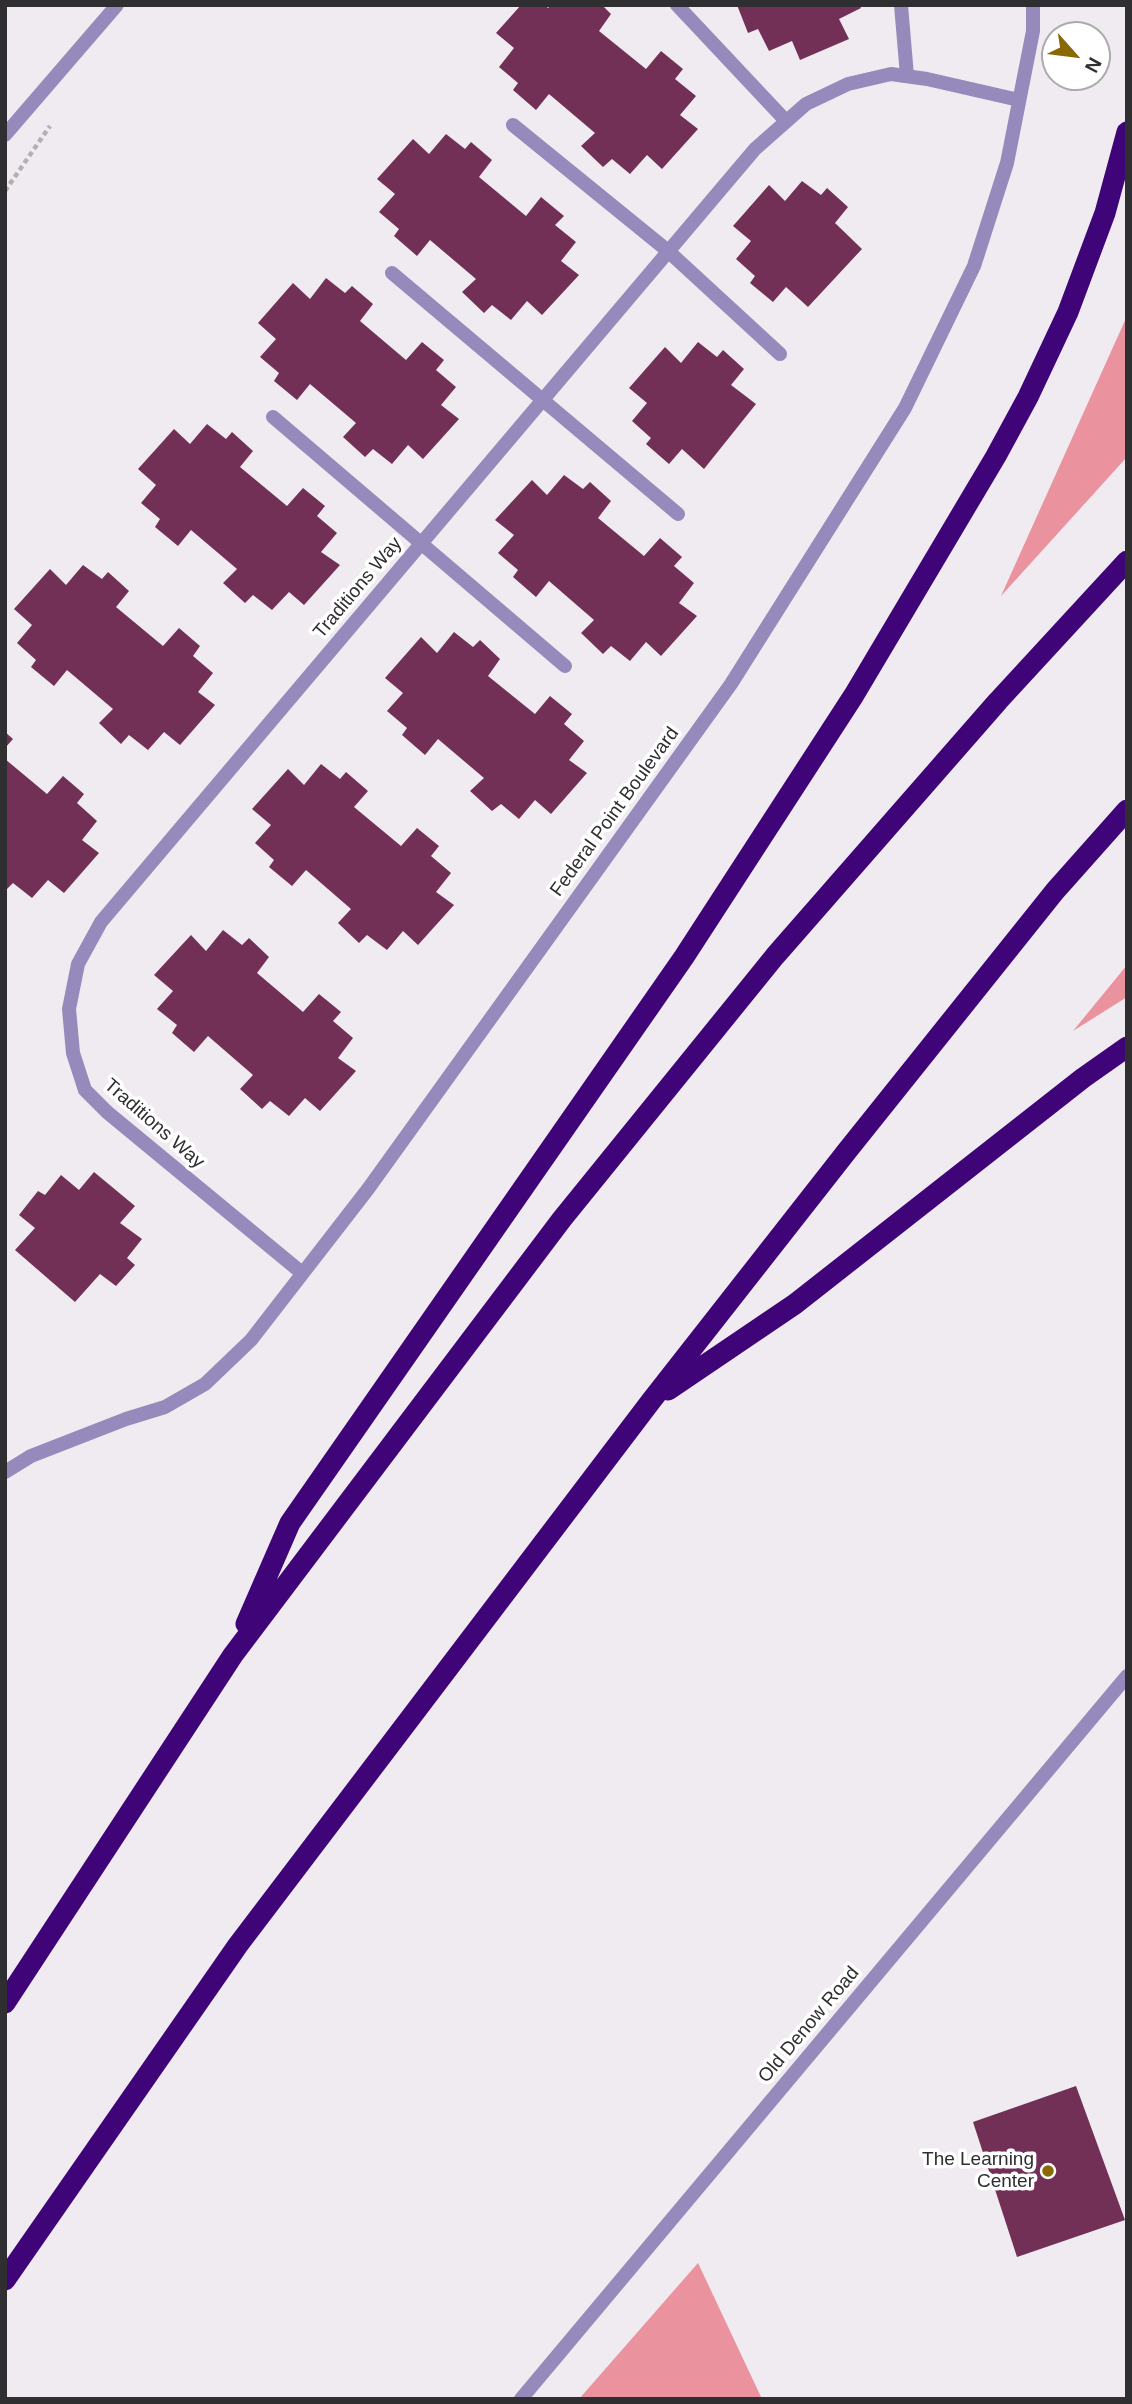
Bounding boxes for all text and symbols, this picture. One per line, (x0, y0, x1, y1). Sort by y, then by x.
north arrow (1041, 21, 1111, 91)
text: N (1081, 54, 1106, 76)
street label: Traditions Way (309, 533, 407, 643)
street label: Federal Point Boulevard (546, 723, 684, 901)
street label: Traditions Way (99, 1074, 209, 1174)
street label: Old Denow Road (754, 1962, 864, 2088)
place label: The Learning Center (922, 2149, 1034, 2193)
marker: The Learning Center (1040, 2163, 1056, 2179)

